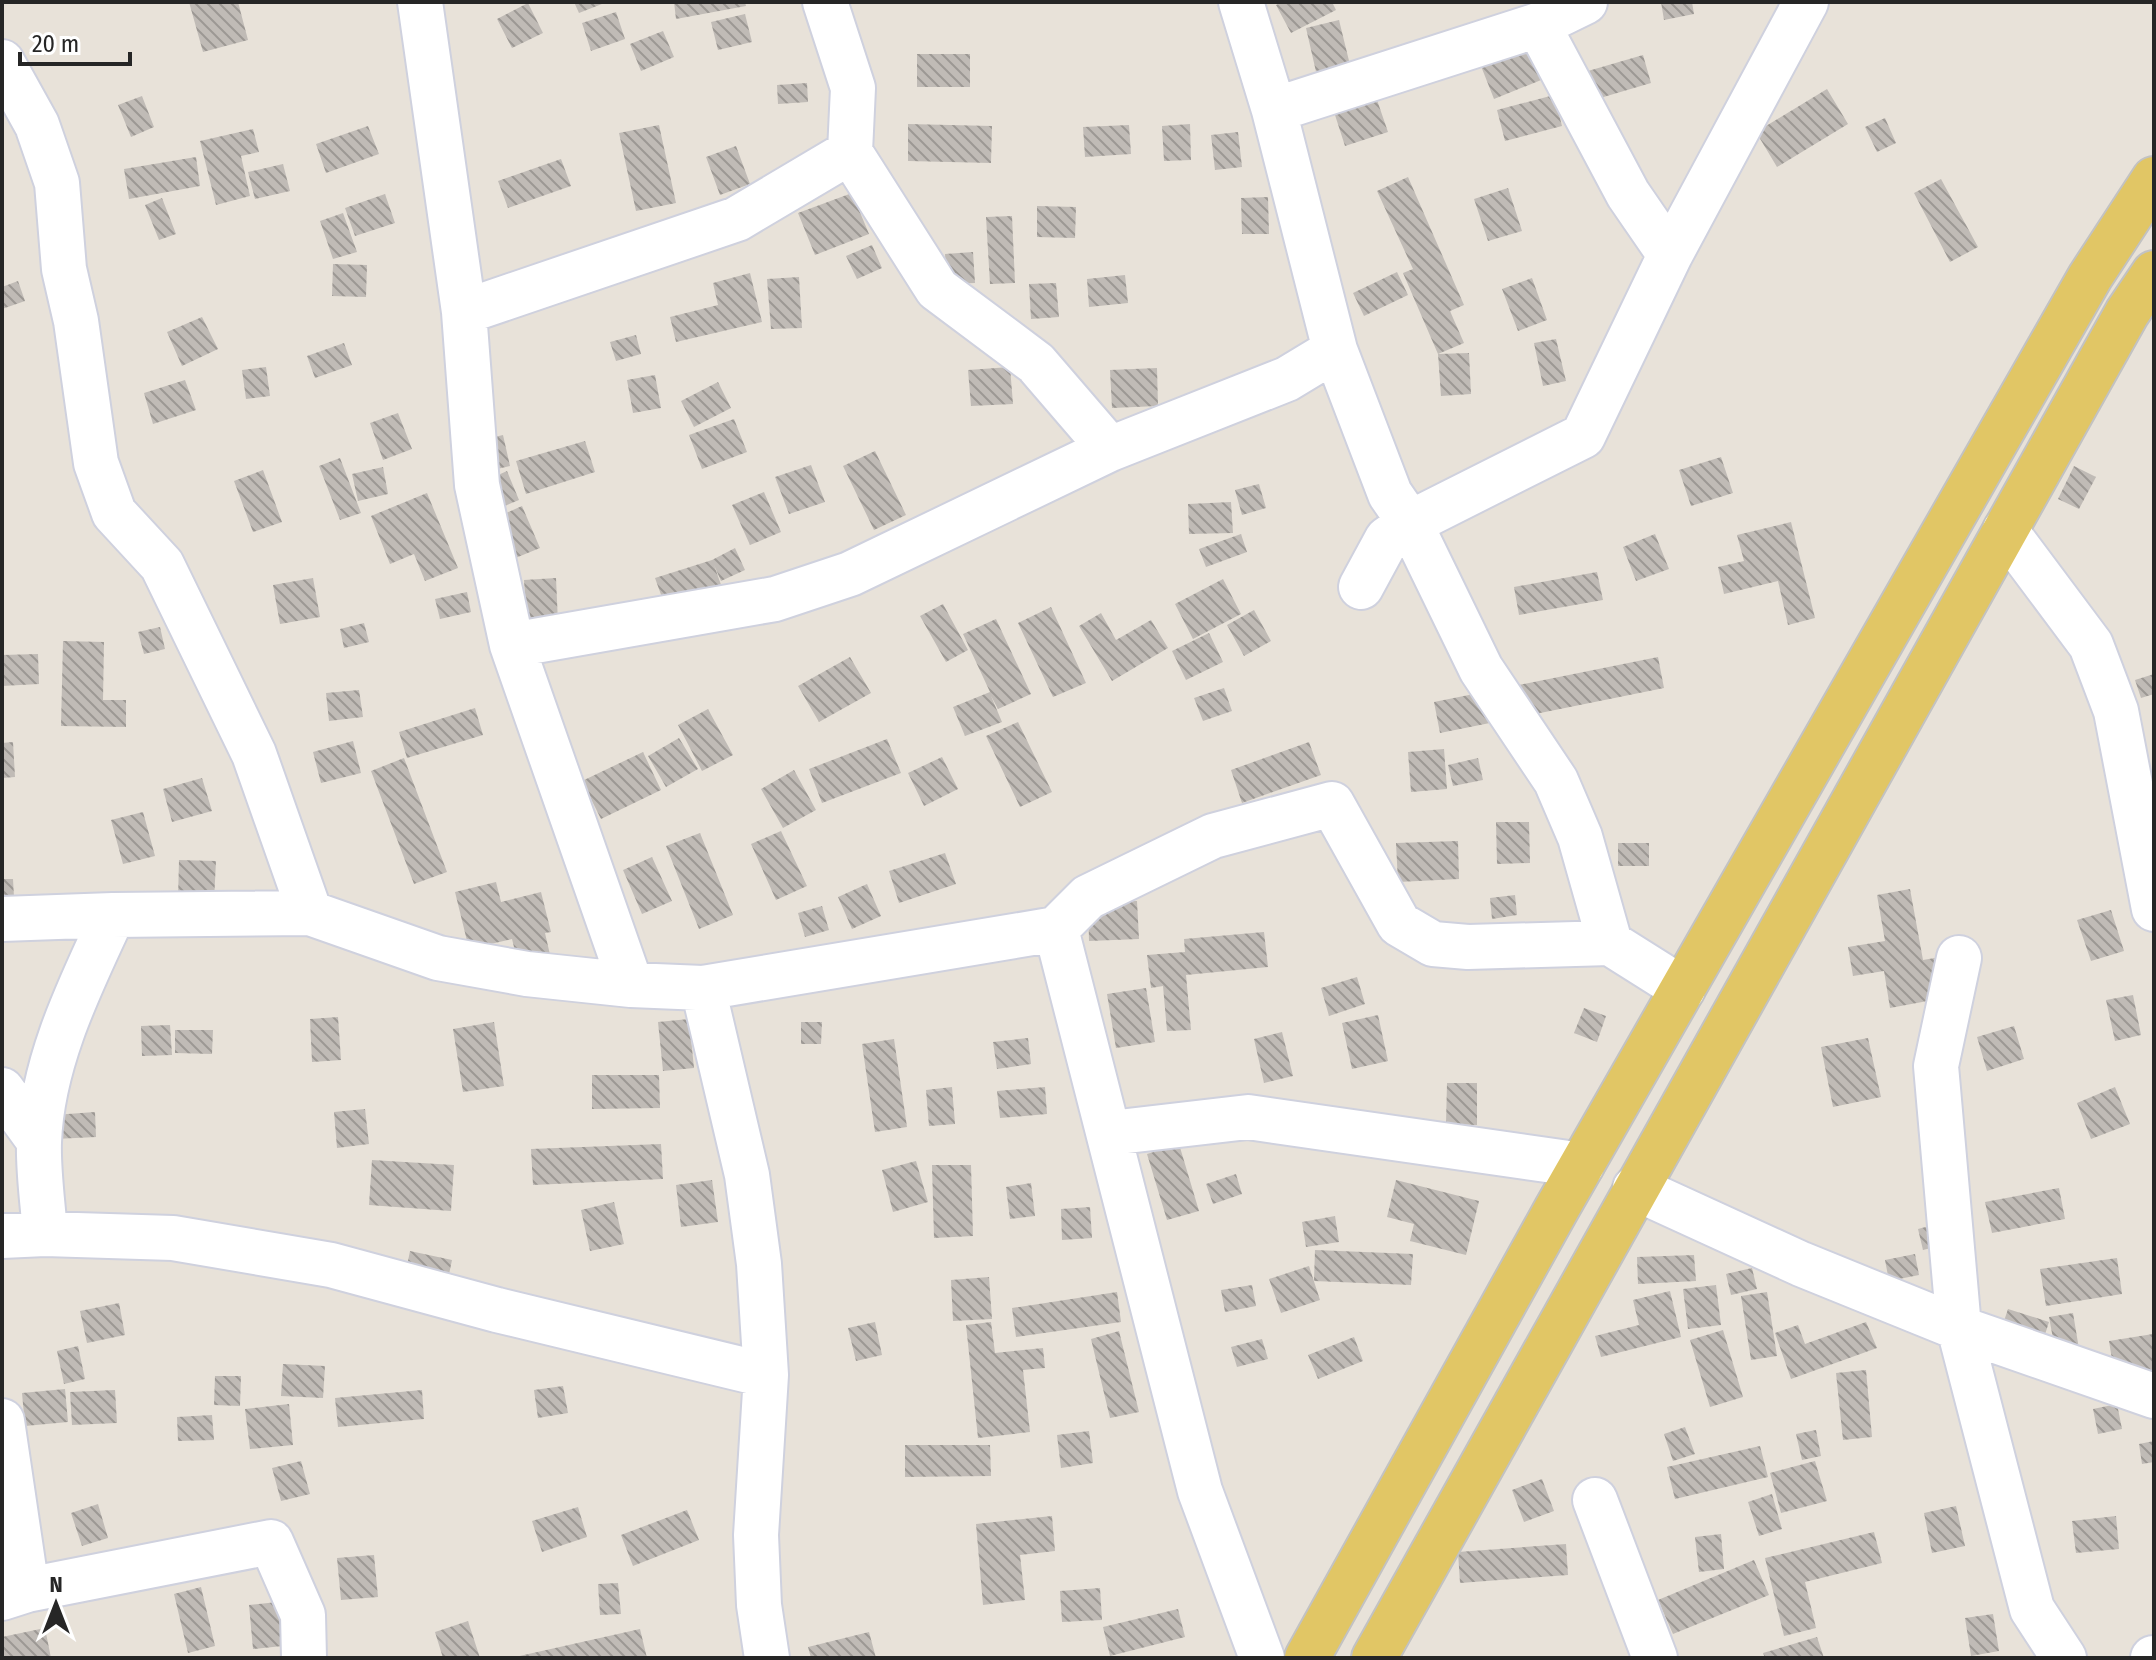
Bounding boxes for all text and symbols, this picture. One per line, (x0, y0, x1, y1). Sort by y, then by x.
scale bar (20, 16, 130, 66)
text: 20 m (32, 30, 79, 58)
north arrow (16, 1564, 96, 1644)
text: N (49, 1571, 63, 1598)

